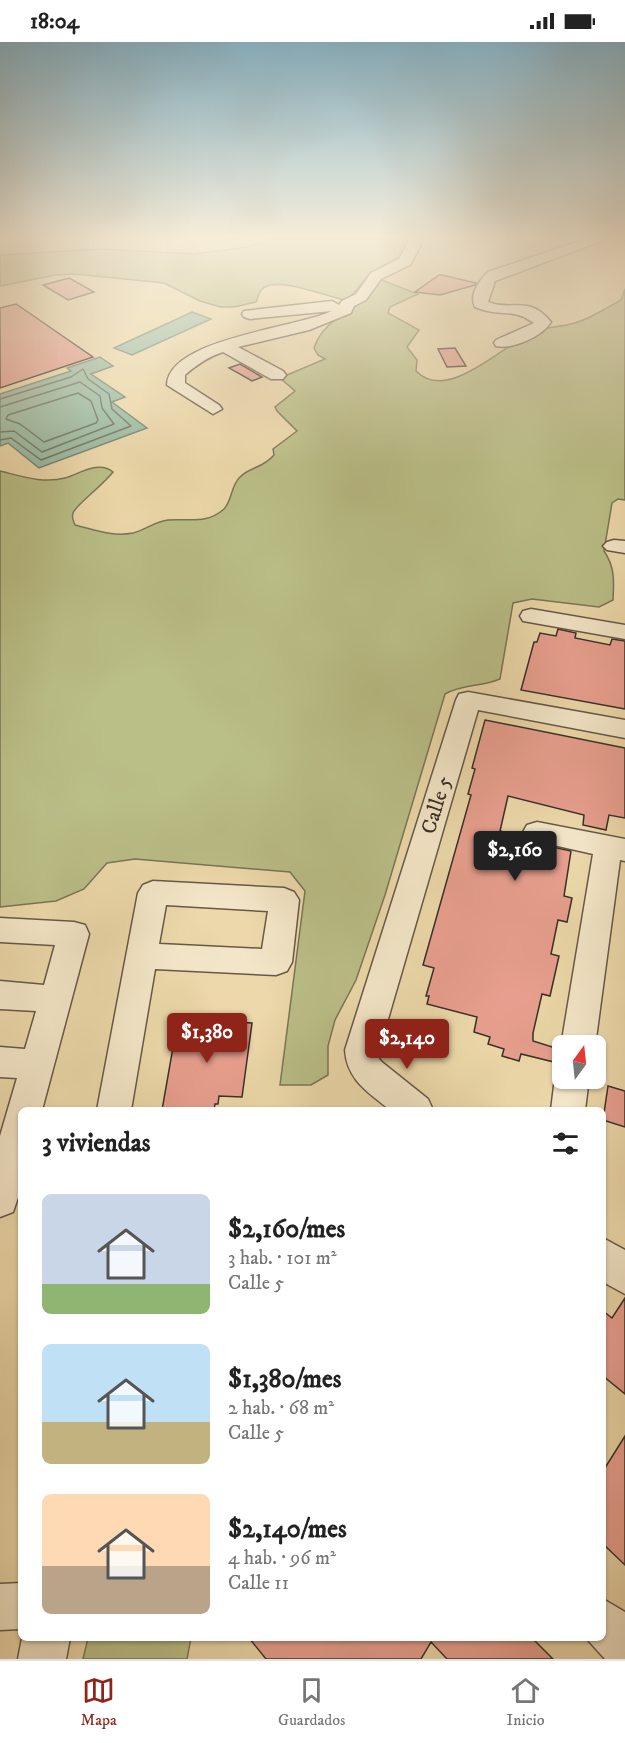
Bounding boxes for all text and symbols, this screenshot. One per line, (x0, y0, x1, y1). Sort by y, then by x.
text: 18:04 (30, 8, 79, 35)
street label: Calle 5 (416, 773, 458, 837)
pin: $2,160 (466, 831, 564, 882)
text: $2,160 (488, 838, 542, 863)
pin: $1,380 (158, 1013, 256, 1064)
pin: $2,140 (358, 1019, 456, 1070)
text: $1,380 (181, 1020, 233, 1045)
text: $2,140 (379, 1026, 435, 1051)
north arrow (552, 1035, 606, 1089)
map controls (552, 1035, 606, 1089)
text: 3 viviendas (42, 1127, 151, 1160)
icon: filters (549, 1127, 582, 1160)
text: $2,160/mes (228, 1213, 345, 1246)
icon: home (90, 1218, 162, 1290)
text: 3 hab. · 101 m² (228, 1246, 337, 1271)
text: Calle 5 (228, 1271, 284, 1296)
text: $1,380/mes (228, 1363, 341, 1396)
icon: home (90, 1368, 162, 1440)
text: 2 hab. · 68 m² (228, 1396, 334, 1421)
text: Calle 5 (228, 1421, 284, 1446)
text: $2,140/mes (228, 1513, 347, 1546)
icon: home (90, 1518, 162, 1590)
text: 4 hab. · 96 m² (228, 1546, 336, 1571)
text: Calle 11 (228, 1571, 289, 1596)
tab: Mapa (81, 1674, 117, 1730)
tab: Guardados (278, 1674, 345, 1730)
tab: Inicio (507, 1674, 544, 1730)

